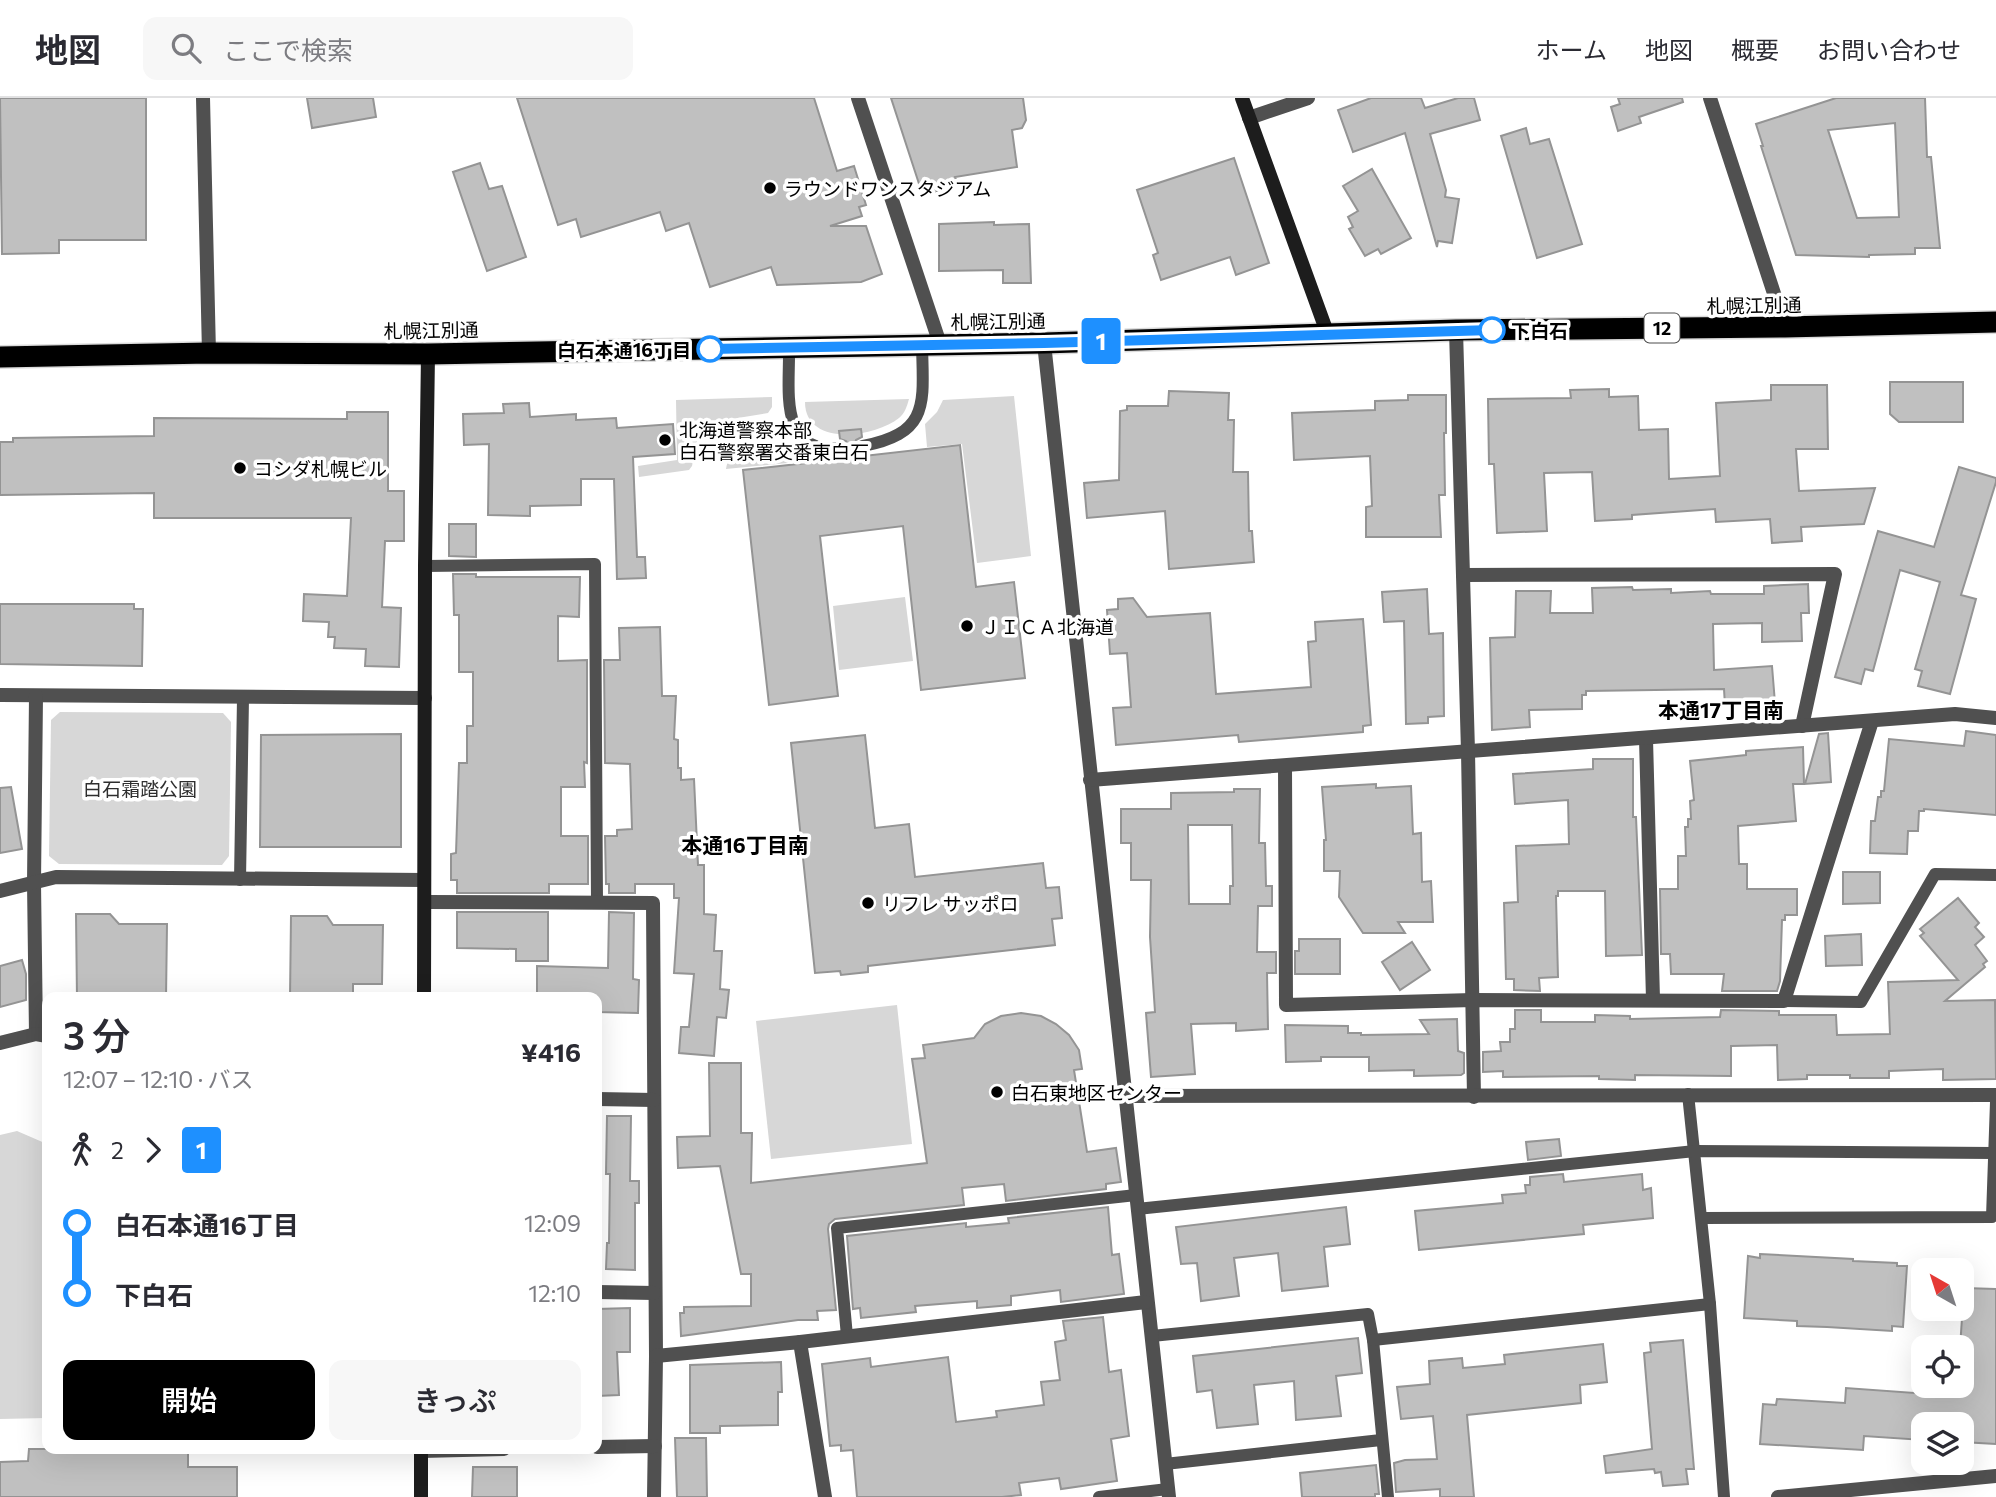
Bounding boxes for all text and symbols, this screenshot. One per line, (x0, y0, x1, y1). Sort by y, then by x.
search box (143, 17, 633, 80)
text: 地図 (35, 28, 101, 69)
icon: search (167, 29, 205, 67)
text: ここで検索 (223, 34, 353, 65)
text: ホーム (1536, 35, 1607, 64)
text: 地図 (1645, 35, 1693, 64)
text: 概要 (1731, 35, 1779, 64)
text: お問い合わせ (1817, 35, 1961, 64)
place label: ラウンドワンスタジアム (784, 177, 991, 200)
marker: ラウンドワンスタジアム (762, 180, 778, 196)
street label: 札幌江別通 (1706, 293, 1802, 317)
street label: 札幌江別通 (950, 309, 1046, 333)
road number: 12 (1644, 313, 1680, 342)
marker: 下白石 (1479, 317, 1505, 343)
street label: 札幌江別通 (383, 318, 479, 342)
line badge: 1 (1078, 318, 1124, 364)
place label: 下白石 (1511, 319, 1568, 342)
text: 1 (1096, 326, 1106, 355)
marker: 白石本通16丁目 (697, 336, 723, 362)
place label: 白石本通16丁目 (557, 338, 691, 361)
place label: 北海道警察本部 白石警察署交番東白石 (679, 418, 869, 463)
marker: 北海道警察本部 白石警察署交番東白石 (657, 432, 673, 448)
place label: コシダ札幌ビル (254, 457, 387, 480)
marker: コシダ札幌ビル (232, 460, 248, 476)
place label: ＪＩＣＡ北海道 (981, 615, 1114, 638)
marker: ＪＩＣＡ北海道 (959, 618, 975, 634)
district label: 本通17丁目南 (1658, 697, 1784, 722)
park label: 白石霜踏公園 (83, 777, 197, 800)
district label: 本通16丁目南 (681, 832, 809, 857)
place label: リフレ サッポロ (882, 892, 1019, 915)
marker: リフレ サッポロ (860, 895, 876, 911)
text: 3 分 (63, 1011, 130, 1058)
text: ¥416 (521, 1036, 581, 1067)
text: 12:07 – 12:10 · バス (63, 1065, 254, 1093)
place label: 白石東地区センター (1011, 1081, 1182, 1104)
marker: 白石東地区センター (989, 1084, 1005, 1100)
icon: walk (63, 1131, 101, 1169)
icon: forward (134, 1131, 172, 1169)
text: 1 (196, 1135, 207, 1164)
text: 2 (111, 1136, 124, 1164)
text: 白石本通16丁目 (115, 1209, 299, 1240)
text: 12:09 (524, 1209, 581, 1237)
north arrow (1911, 1258, 1974, 1321)
map controls (1911, 1258, 1974, 1475)
text: 下白石 (115, 1279, 193, 1310)
text: 12:10 (528, 1279, 581, 1307)
button: locate (1911, 1335, 1974, 1398)
button: 開始 (63, 1360, 315, 1440)
button: きっぷ (329, 1360, 581, 1440)
button: layers (1911, 1412, 1974, 1475)

